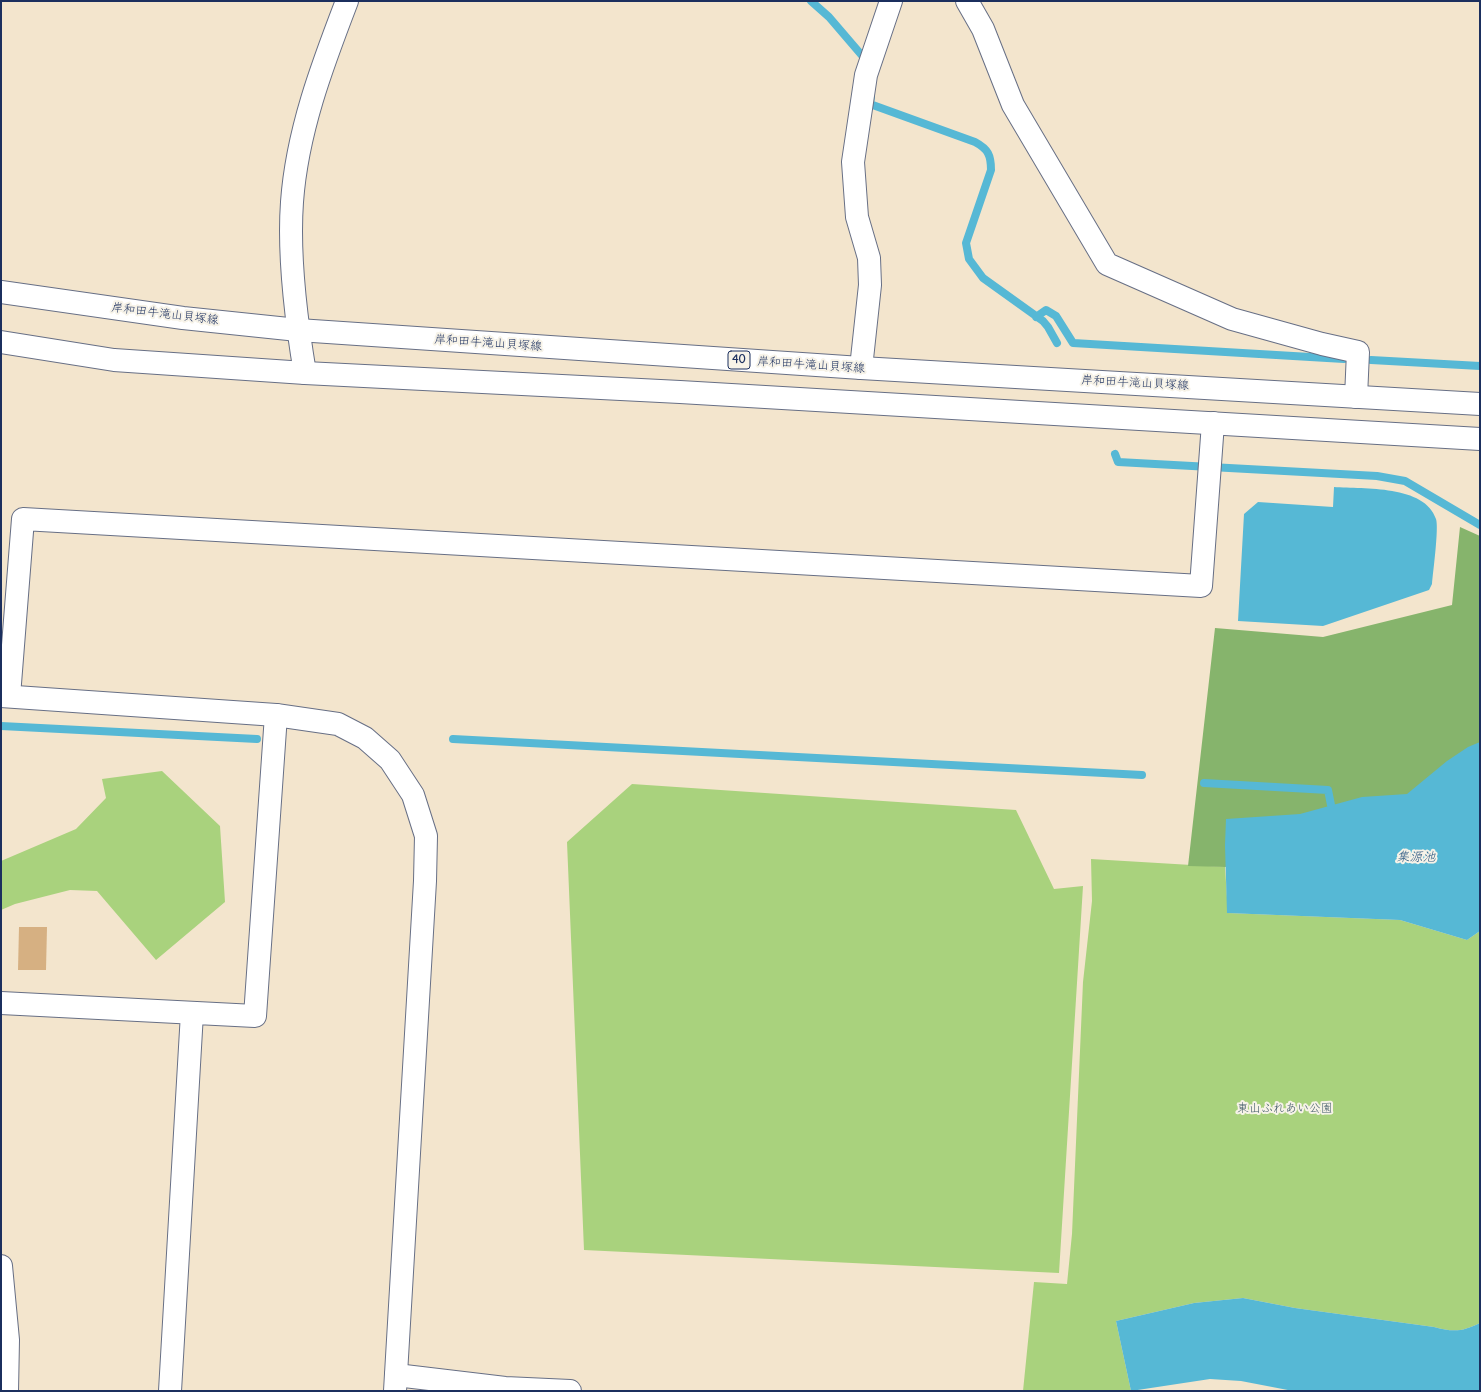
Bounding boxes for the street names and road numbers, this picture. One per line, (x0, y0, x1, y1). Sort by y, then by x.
street label: 岸和田牛滝山貝塚線 (111, 300, 219, 328)
street label: 岸和田牛滝山貝塚線 (434, 332, 542, 354)
road number: 40 (728, 351, 750, 369)
street label: 岸和田牛滝山貝塚線 (757, 354, 865, 376)
street label: 岸和田牛滝山貝塚線 (1081, 373, 1189, 393)

